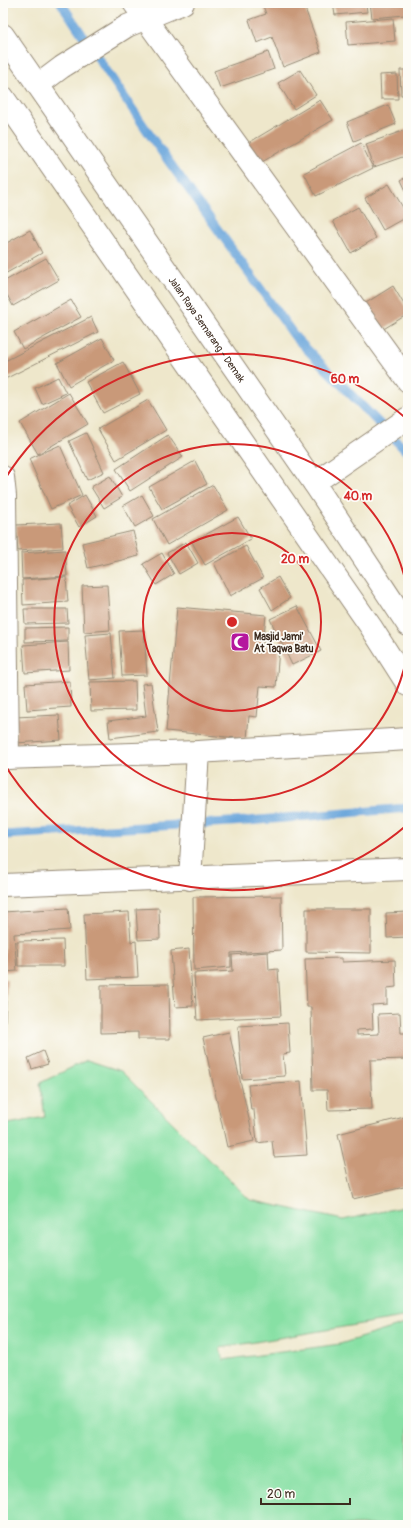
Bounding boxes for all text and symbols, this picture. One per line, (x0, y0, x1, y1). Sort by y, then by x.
street label: Jalan Raya Semarang - Demak (165, 275, 248, 385)
text: 60 m (331, 372, 360, 387)
text: 40 m (343, 489, 373, 504)
text: 20 m (281, 552, 309, 567)
centre of rings (225, 615, 239, 629)
mosque icon: Masjid Jami' At Taqwa Batu (229, 631, 251, 653)
place label: Masjid Jami' At Taqwa Batu (254, 631, 314, 655)
scale bar (261, 1480, 350, 1506)
text: 20 m (267, 1487, 296, 1502)

